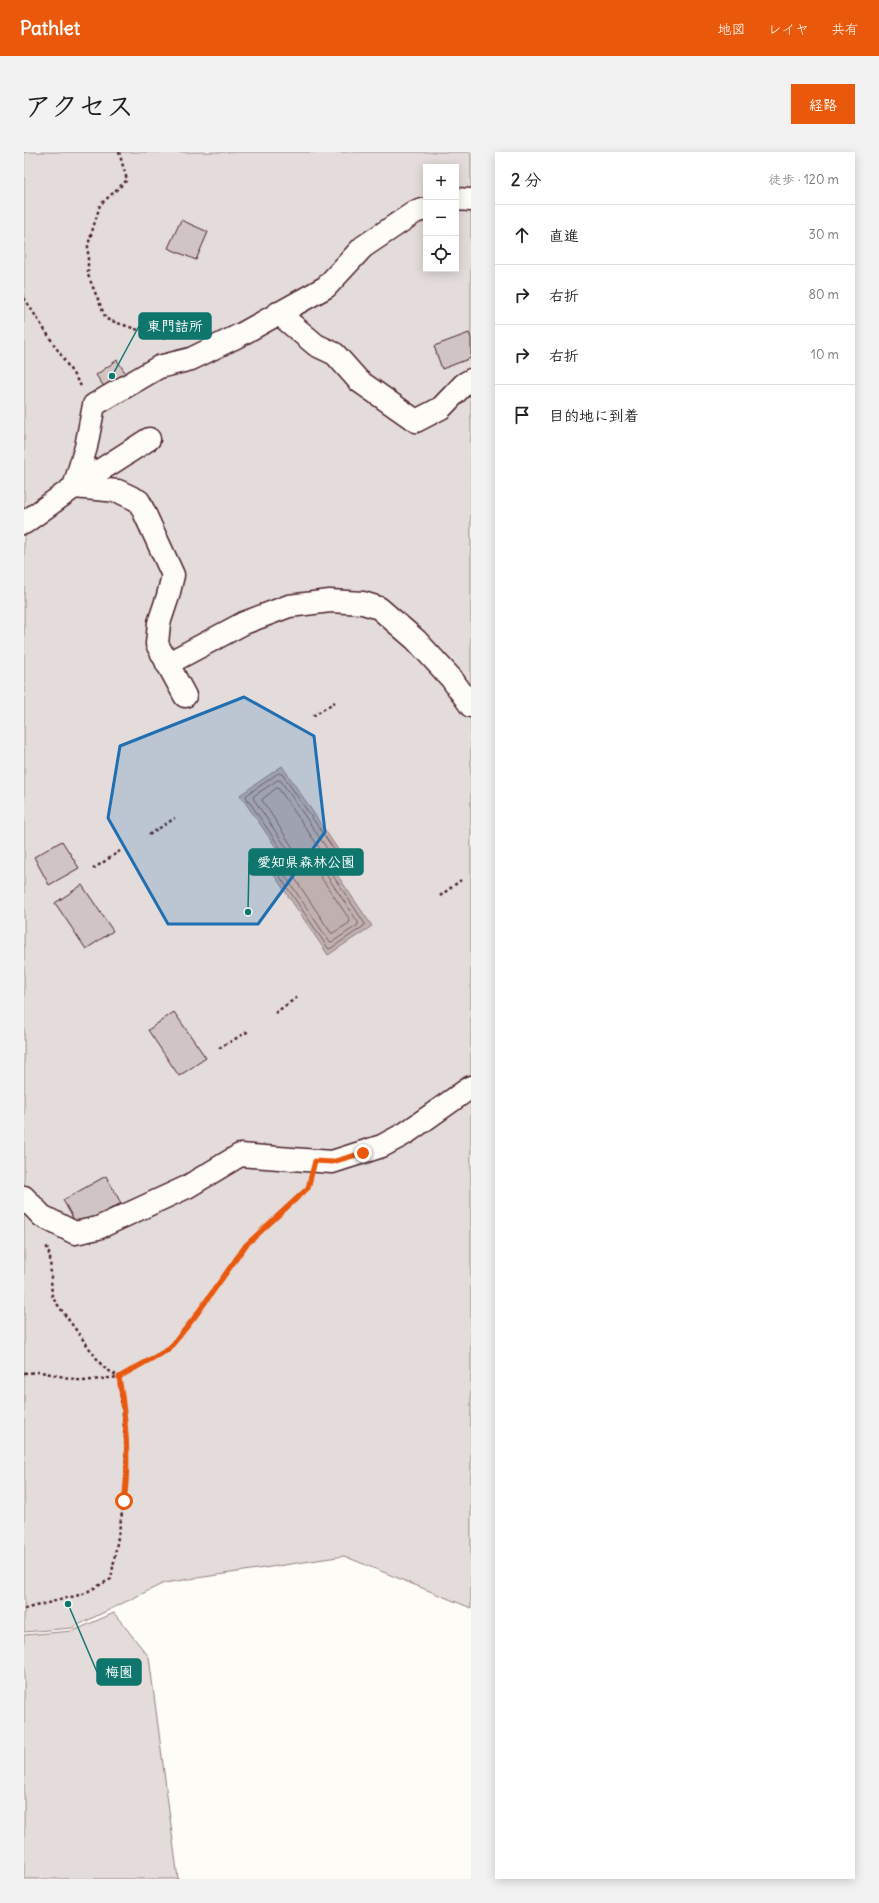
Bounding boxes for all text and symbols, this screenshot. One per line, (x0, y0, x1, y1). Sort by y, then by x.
text: Pathlet (20, 16, 80, 40)
text: 地図 (718, 20, 746, 38)
text: レイヤ (768, 20, 809, 38)
text: 共有 (831, 20, 859, 38)
button: 経路 (791, 84, 855, 124)
text: アクセス (24, 88, 134, 124)
map controls (423, 164, 459, 272)
button: + (423, 164, 459, 200)
text: 2 分 (511, 169, 541, 191)
text: 徒歩 · 120 m (769, 171, 839, 188)
button: − (423, 200, 459, 236)
icon: ahead (511, 224, 533, 246)
text: 直進 (549, 226, 579, 245)
text: 30 m (809, 226, 839, 243)
button: locate (423, 236, 459, 272)
icon: right (511, 284, 533, 306)
text: 右折 (549, 286, 579, 305)
text: 80 m (808, 286, 839, 303)
callout: 東門詰所 (139, 313, 211, 339)
text: 東門詰所 (147, 317, 203, 335)
icon: right (511, 344, 533, 366)
text: 右折 (549, 346, 579, 365)
text: 10 m (811, 346, 839, 363)
icon: arrive (511, 404, 533, 426)
text: 目的地に到着 (549, 406, 639, 425)
callout: 愛知県森林公園 (249, 849, 363, 875)
text: 愛知県森林公園 (257, 853, 355, 871)
route end (354, 1144, 372, 1162)
route start (115, 1492, 133, 1510)
callout: 梅園 (97, 1659, 141, 1685)
text: 梅園 (105, 1663, 133, 1681)

